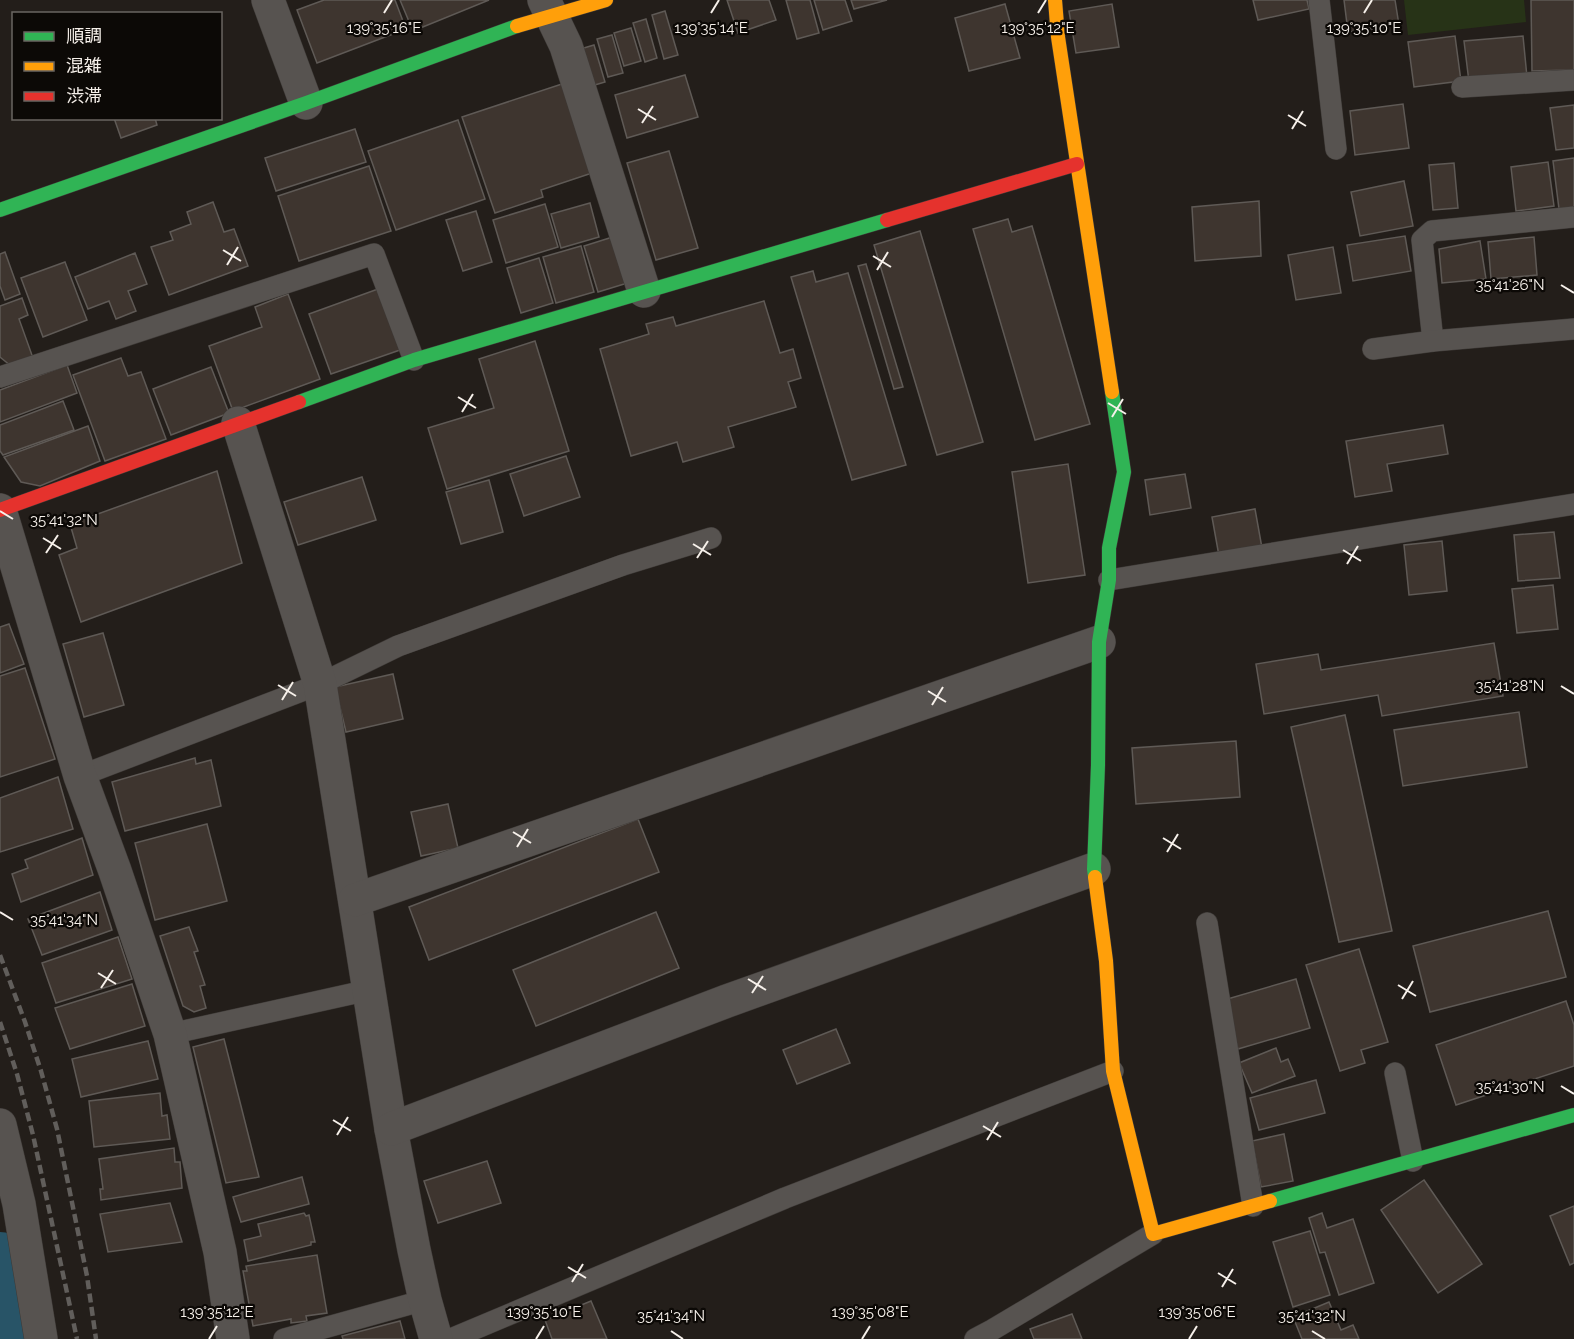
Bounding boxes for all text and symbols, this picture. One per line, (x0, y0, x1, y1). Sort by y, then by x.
legend (12, 12, 222, 120)
text: 139°35'16"E (347, 19, 421, 37)
text: 139°35'14"E (674, 19, 748, 37)
text: 139°35'12"E (1001, 19, 1075, 37)
text: 139°35'10"E (1327, 19, 1401, 37)
text: 順調 (66, 25, 102, 46)
text: 混雑 (66, 55, 102, 76)
text: 渋滞 (66, 85, 102, 106)
text: 35°41'26"N (1476, 276, 1544, 294)
text: 35°41'32"N (30, 511, 98, 529)
text: 35°41'28"N (1476, 677, 1544, 695)
text: 35°41'34"N (30, 911, 98, 929)
text: 35°41'30"N (1475, 1078, 1545, 1096)
text: 139°35'12"E (180, 1303, 254, 1321)
text: 139°35'10"E (507, 1303, 581, 1321)
text: 139°35'08"E (831, 1303, 909, 1321)
text: 139°35'06"E (1158, 1303, 1236, 1321)
text: 35°41'34"N (637, 1307, 705, 1325)
text: 35°41'32"N (1278, 1307, 1346, 1325)

